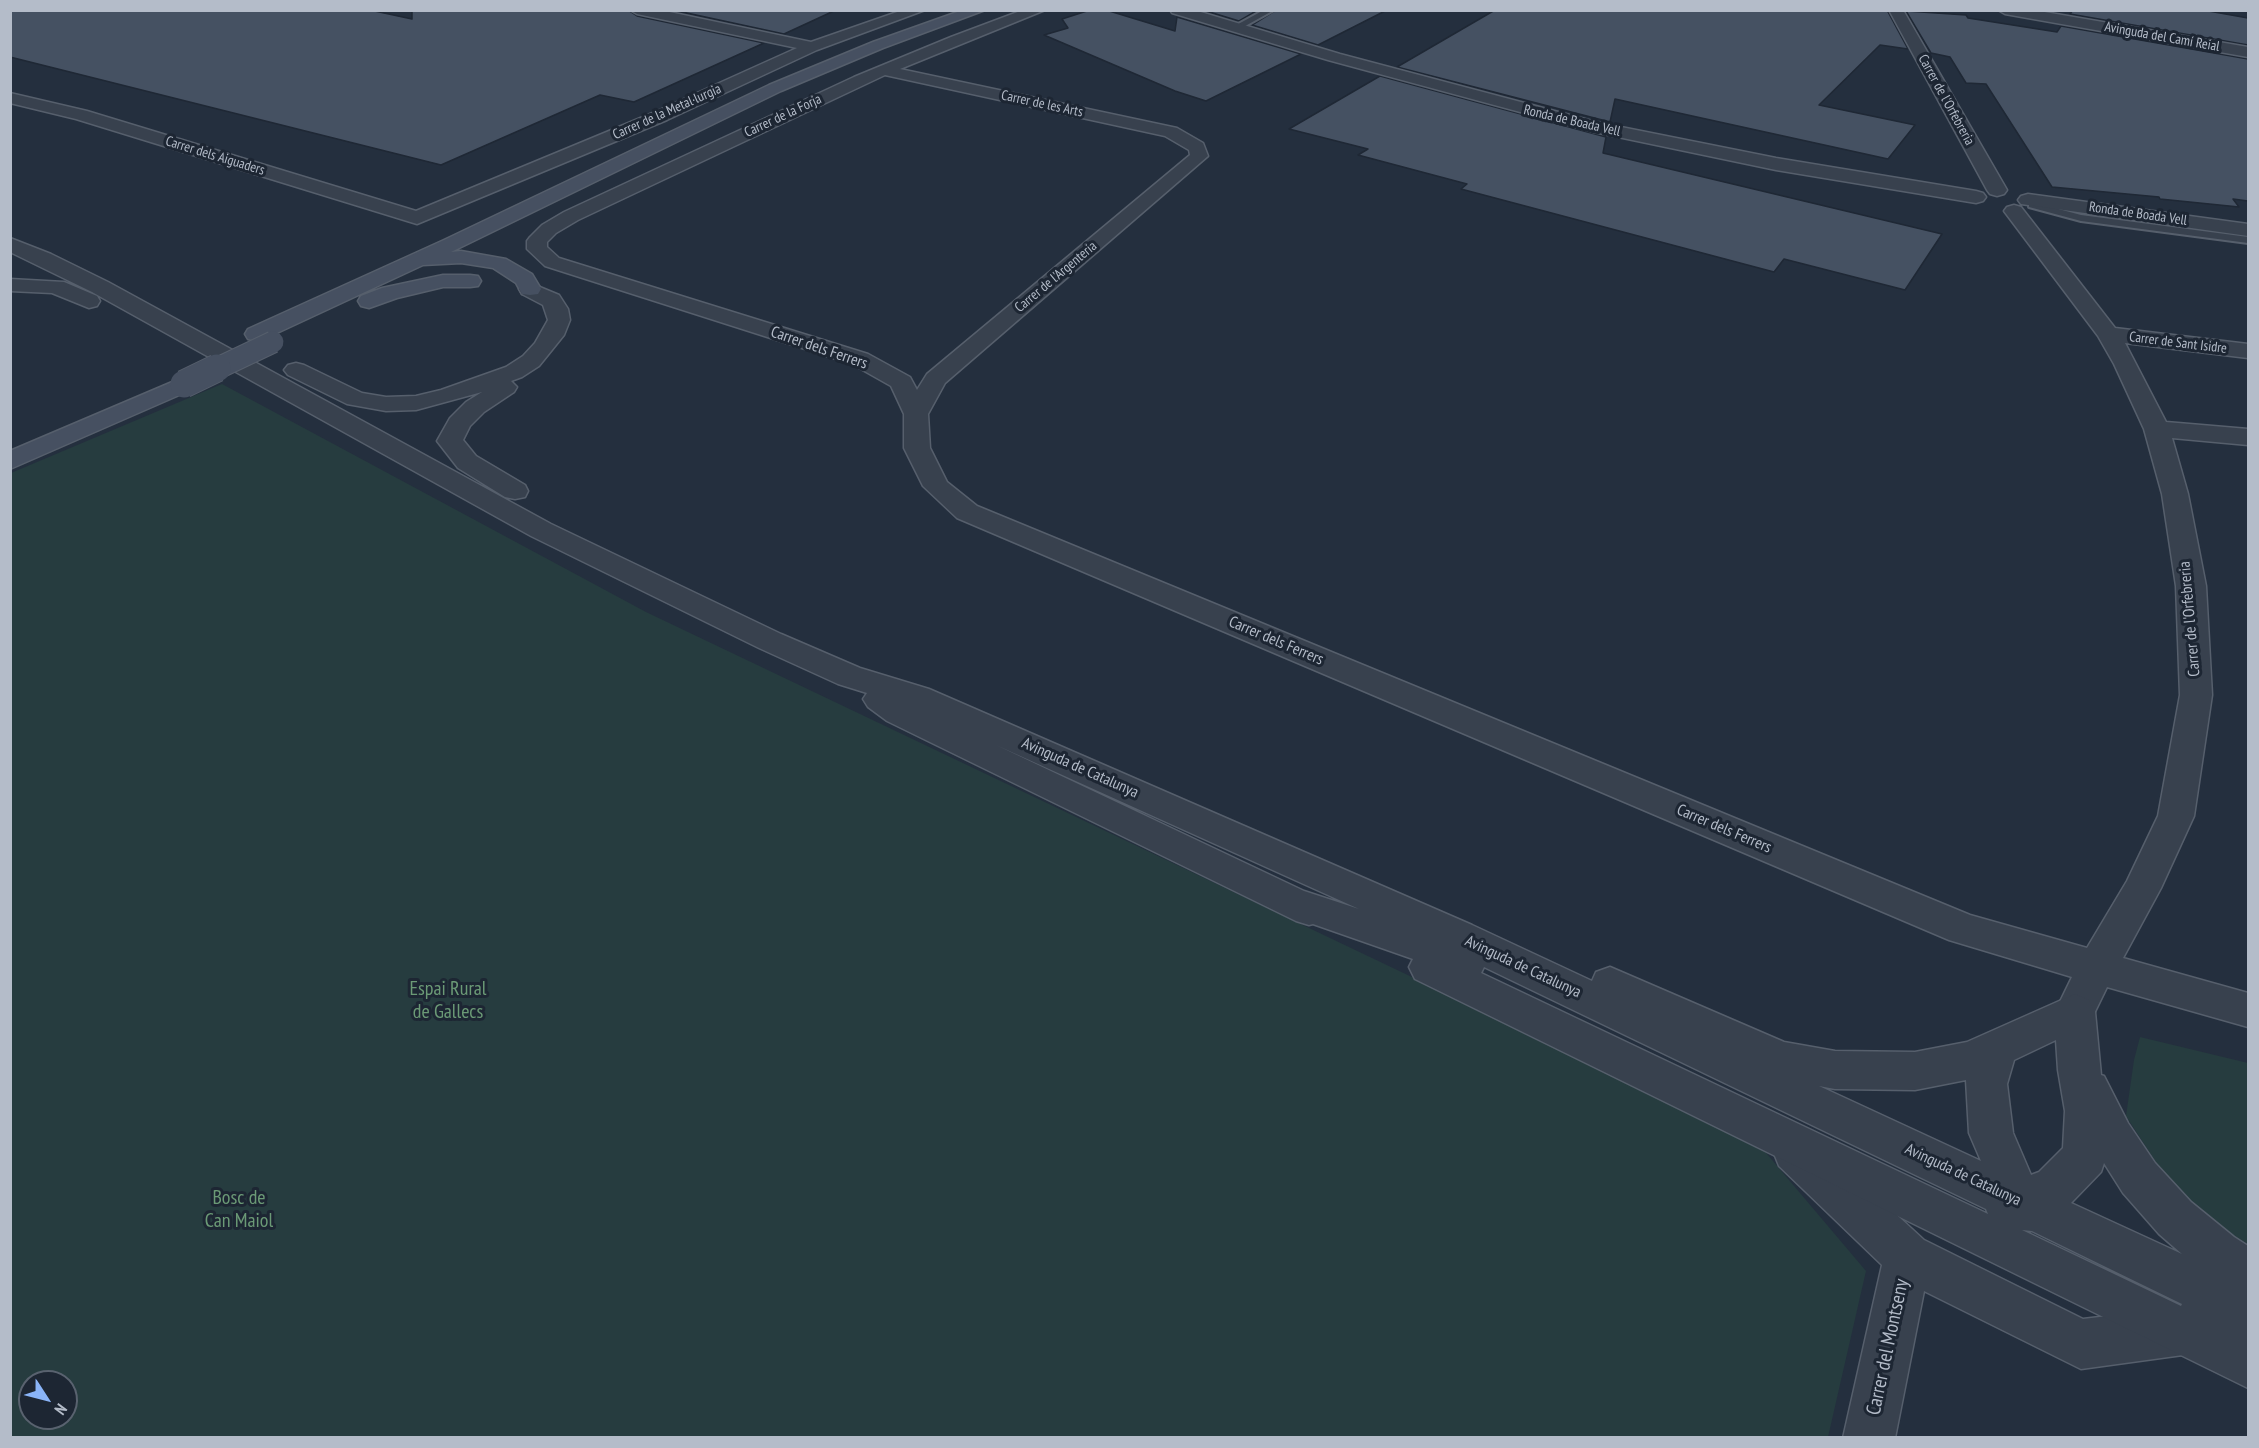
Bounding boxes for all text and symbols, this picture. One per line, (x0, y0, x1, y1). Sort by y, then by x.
street label: Avinguda del Camí Reial (2103, 19, 2221, 55)
street label: Carrer de l'Orfebreria (1914, 52, 1978, 148)
street label: Carrer de la Metal·lurgia (610, 81, 724, 143)
street label: Carrer de les Arts (1000, 87, 1084, 121)
street label: Carrer de la Forja (742, 91, 824, 141)
street label: Ronda de Boada Vell (1522, 102, 1622, 140)
street label: Carrer dels Aiguaders (163, 133, 267, 179)
street label: Ronda de Boada Vell (2088, 199, 2188, 229)
street label: Carrer de l'Argenteria (1012, 238, 1100, 316)
street label: Carrer dels Ferrers (768, 322, 870, 374)
street label: Carrer de Sant Isidre (2128, 329, 2228, 357)
street label: Carrer de l'Orfebreria (2175, 561, 2205, 677)
street label: Carrer dels Ferrers (1226, 612, 1326, 670)
street label: Avinguda de Catalunya (1019, 734, 1141, 802)
street label: Carrer dels Ferrers (1674, 800, 1774, 858)
street label: Avinguda de Catalunya (1462, 932, 1584, 1002)
park label: Espai Rural de Gallecs (409, 977, 487, 1024)
street label: Avinguda de Catalunya (1902, 1140, 2024, 1210)
park label: Bosc de Can Maiol (205, 1186, 273, 1233)
street label: Carrer del Montseny (1862, 1277, 1914, 1417)
north arrow (18, 1370, 78, 1430)
text: N (50, 1400, 72, 1419)

